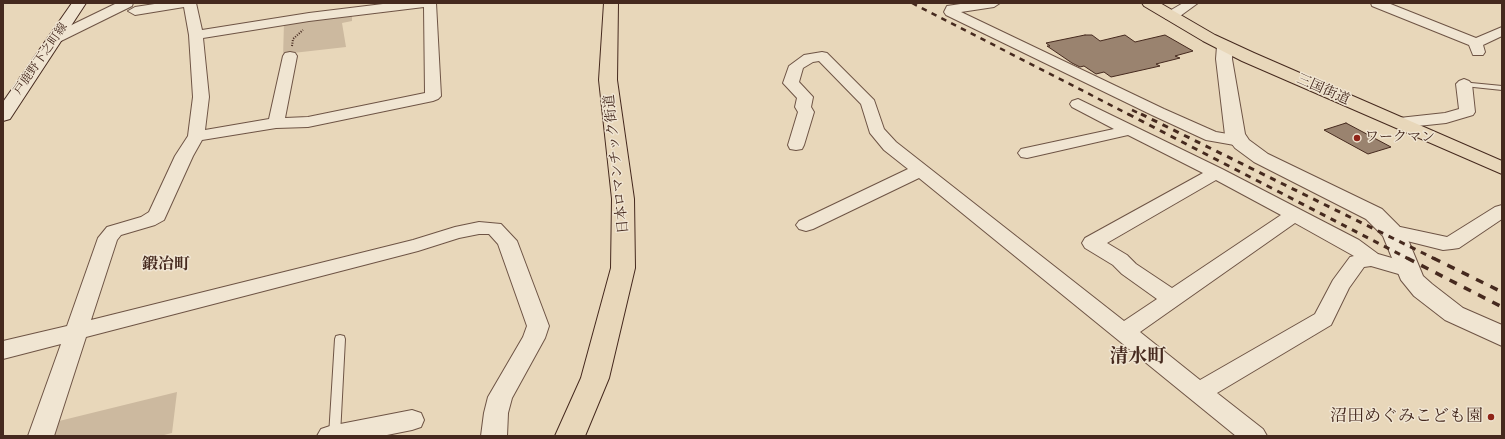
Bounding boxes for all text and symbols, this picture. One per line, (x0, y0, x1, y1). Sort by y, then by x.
street label: 戸鹿野下之町線 (11, 20, 71, 98)
street label: 三国街道 (1294, 71, 1352, 109)
street label: 日本ロマンチック街道 (601, 94, 633, 234)
place label: ワークマン (1365, 130, 1435, 146)
marker: ワークマン (1352, 133, 1362, 143)
district label: 鍛冶町 (142, 255, 190, 275)
district label: 清水町 (1110, 346, 1166, 368)
place label: 沼田めぐみこども園 (1330, 407, 1483, 427)
marker: 沼田めぐみこども園 (1486, 412, 1496, 422)

